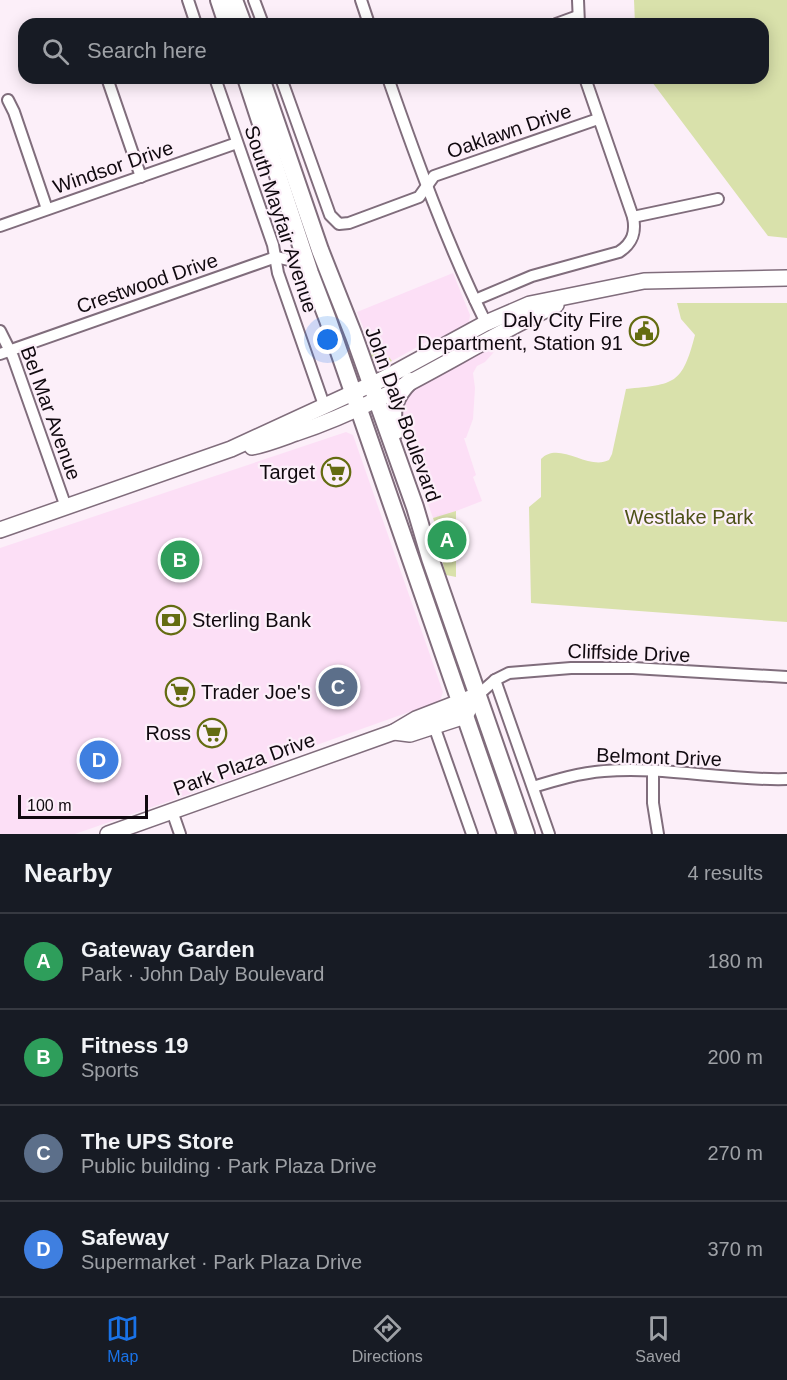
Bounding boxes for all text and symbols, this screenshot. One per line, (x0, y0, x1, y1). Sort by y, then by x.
search box (18, 18, 769, 84)
icon: search (39, 35, 72, 68)
text: Search here (87, 38, 207, 63)
street label: Oaklawn Drive (444, 99, 574, 163)
street label: South Mayfair Avenue (240, 123, 322, 315)
street label: Windsor Drive (50, 136, 176, 198)
street label: Crestwood Drive (74, 249, 220, 317)
place label: Daly City Fire Department, Station 91 (417, 309, 623, 354)
public building icon: Daly City Fire Department, Station 91 (628, 315, 660, 347)
street label: John Daly Boulevard (361, 324, 445, 504)
your location (313, 325, 342, 354)
street label: Bel Mar Avenue (17, 343, 85, 483)
supermarket icon: Target (320, 456, 352, 488)
place label: Target (259, 461, 315, 483)
park label: Westlake Park (625, 506, 754, 528)
pin: A (428, 518, 466, 562)
pin: B (160, 538, 200, 582)
bank icon: Sterling Bank (155, 604, 187, 636)
place label: Sterling Bank (192, 609, 312, 631)
street label: Cliffside Drive (567, 640, 691, 666)
pin: C (318, 664, 358, 710)
supermarket icon: Trader Joe's (164, 676, 196, 708)
place label: Trader Joe's (201, 681, 311, 703)
supermarket icon: Ross (196, 717, 228, 749)
place label: Ross (145, 722, 191, 744)
street label: Park Plaza Drive (170, 728, 318, 800)
pin: D (80, 738, 118, 783)
street label: Belmont Drive (596, 744, 722, 770)
scale bar (18, 792, 148, 820)
text: 100 m (27, 797, 71, 814)
text: Nearby (24, 858, 112, 888)
text: 4 results (687, 862, 763, 884)
text: Gateway Garden (81, 937, 255, 962)
text: A (36, 950, 51, 972)
text: 180 m (707, 950, 763, 972)
text: Park · John Daly Boulevard (81, 963, 324, 985)
text: Fitness 19 (81, 1033, 189, 1058)
text: B (36, 1046, 51, 1068)
text: 200 m (707, 1046, 763, 1068)
text: Sports (81, 1059, 139, 1081)
text: The UPS Store (81, 1129, 234, 1154)
text: C (36, 1142, 51, 1164)
text: 270 m (707, 1142, 763, 1164)
text: Public building · Park Plaza Drive (81, 1155, 377, 1177)
text: Safeway (81, 1225, 169, 1250)
text: D (36, 1238, 51, 1260)
text: 370 m (707, 1238, 763, 1260)
text: Supermarket · Park Plaza Drive (81, 1251, 362, 1273)
tab: Map (106, 1312, 139, 1366)
tab: Directions (352, 1312, 423, 1366)
tab: Saved (635, 1312, 681, 1366)

